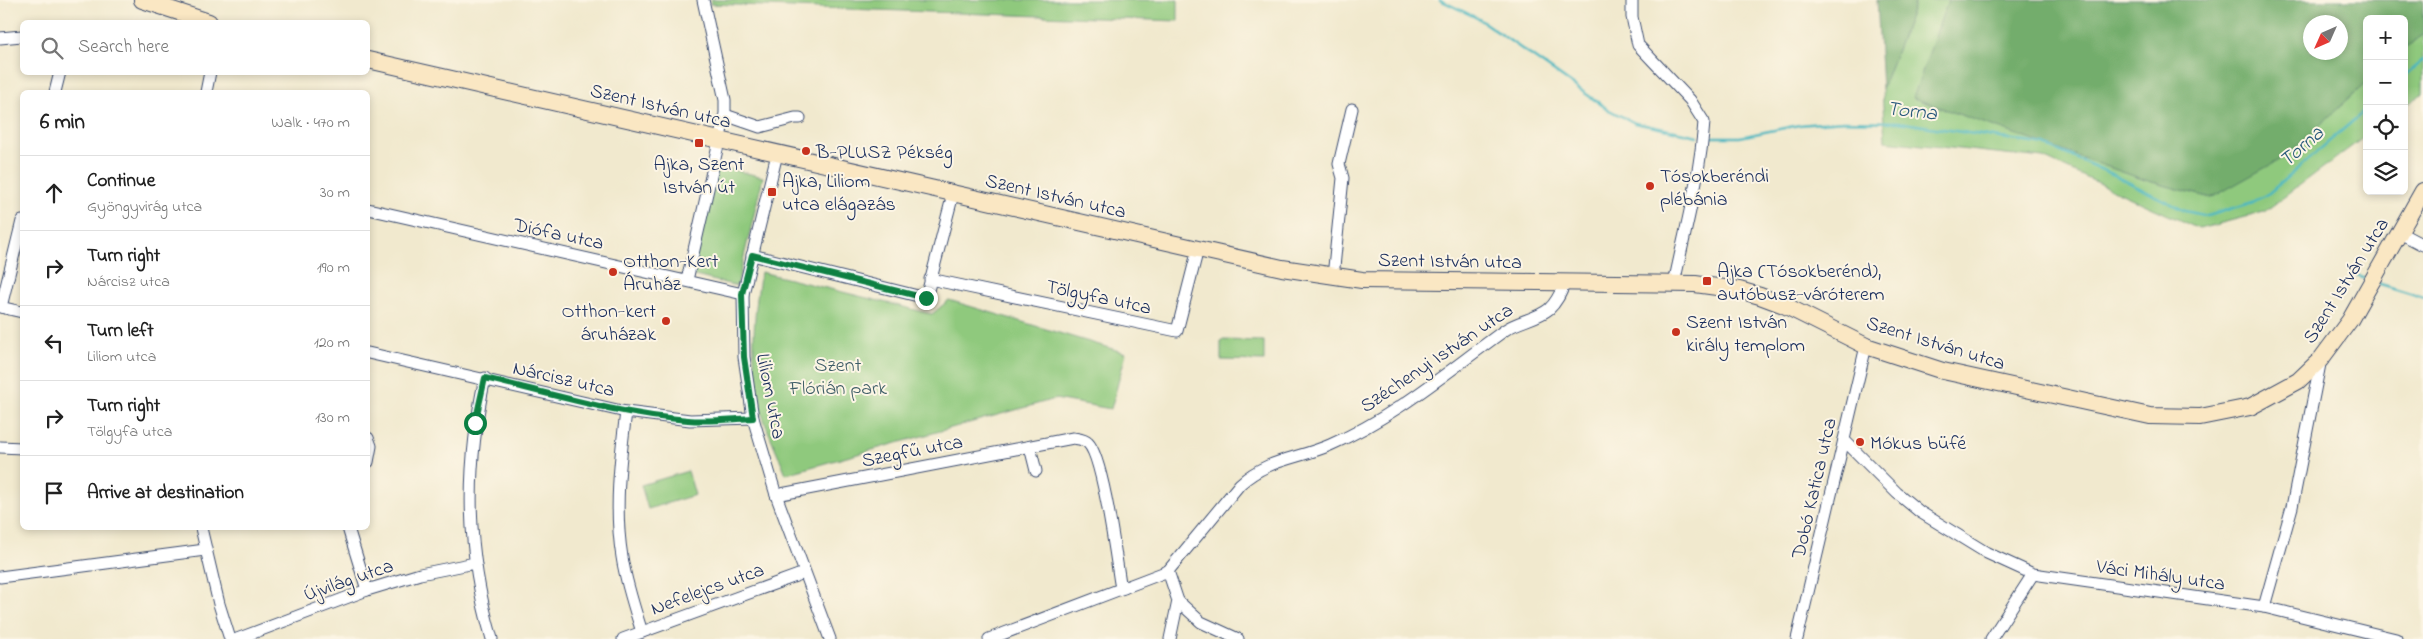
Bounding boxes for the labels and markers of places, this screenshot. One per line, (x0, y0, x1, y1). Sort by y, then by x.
marker: Ajka, Szent István út (693, 137, 705, 149)
place label: B-PLUSZ Pékség (815, 139, 953, 169)
marker: B-PLUSZ Pékség (800, 145, 812, 157)
place label: Ajka, Szent István út (653, 151, 745, 203)
place label: Tósokberéndi plébánia (1660, 163, 1769, 215)
place label: Ajka, Liliom utca elágazás (782, 168, 896, 221)
marker: Tósokberéndi plébánia (1644, 180, 1656, 192)
marker: Ajka, Liliom utca elágazás (766, 186, 778, 198)
place label: Otthon-Kert Áruház (623, 248, 719, 300)
place label: Ajka (Tósokberénd), autóbusz-váróterem (1717, 258, 1885, 310)
marker: Otthon-Kert Áruház (607, 266, 619, 278)
marker: Ajka (Tósokberénd), autóbusz-váróterem (1701, 275, 1713, 287)
place label: Otthon-kert áruházak (562, 298, 656, 350)
place label: Szent István király templom (1686, 309, 1805, 361)
marker: Otthon-kert áruházak (660, 315, 672, 327)
marker: Szent István király templom (1670, 326, 1682, 338)
place label: Mókus büfé (1870, 430, 1966, 459)
marker: Mókus büfé (1854, 436, 1866, 448)

